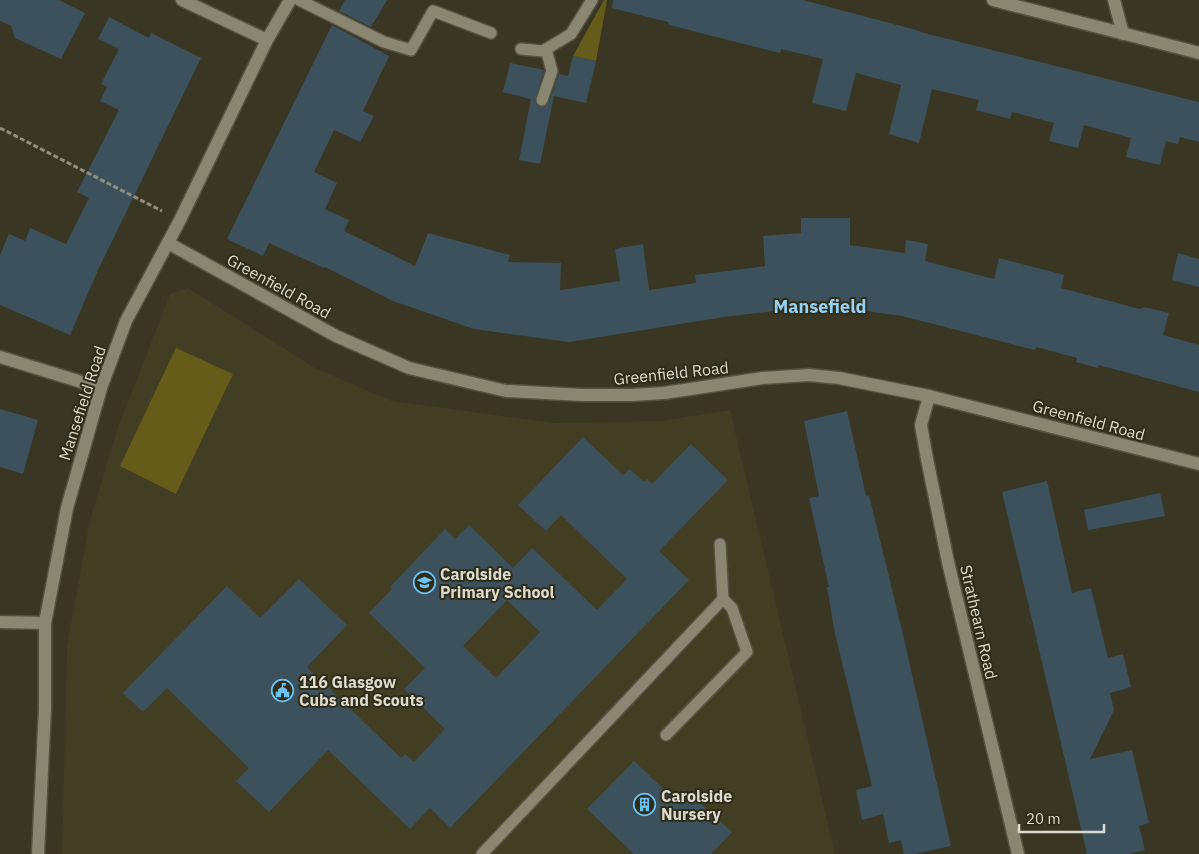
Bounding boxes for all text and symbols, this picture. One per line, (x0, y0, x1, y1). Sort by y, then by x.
street label: Greenfield Road (224, 249, 334, 323)
district label: Mansefield (773, 295, 867, 318)
street label: Mansefield Road (54, 343, 110, 463)
street label: Greenfield Road (612, 357, 730, 389)
street label: Greenfield Road (1031, 395, 1147, 445)
street label: Strathearn Road (956, 563, 1002, 681)
place label: Carolside Primary School (440, 564, 555, 602)
school or university icon: Carolside Primary School (412, 571, 436, 595)
place label: 116 Glasgow Cubs and Scouts (299, 672, 424, 710)
public building icon: 116 Glasgow Cubs and Scouts (271, 679, 295, 703)
place label: Carolside Nursery (661, 786, 732, 824)
building icon: Carolside Nursery (633, 793, 657, 817)
scale bar (1019, 802, 1104, 834)
text: 20 m (1026, 809, 1061, 828)

